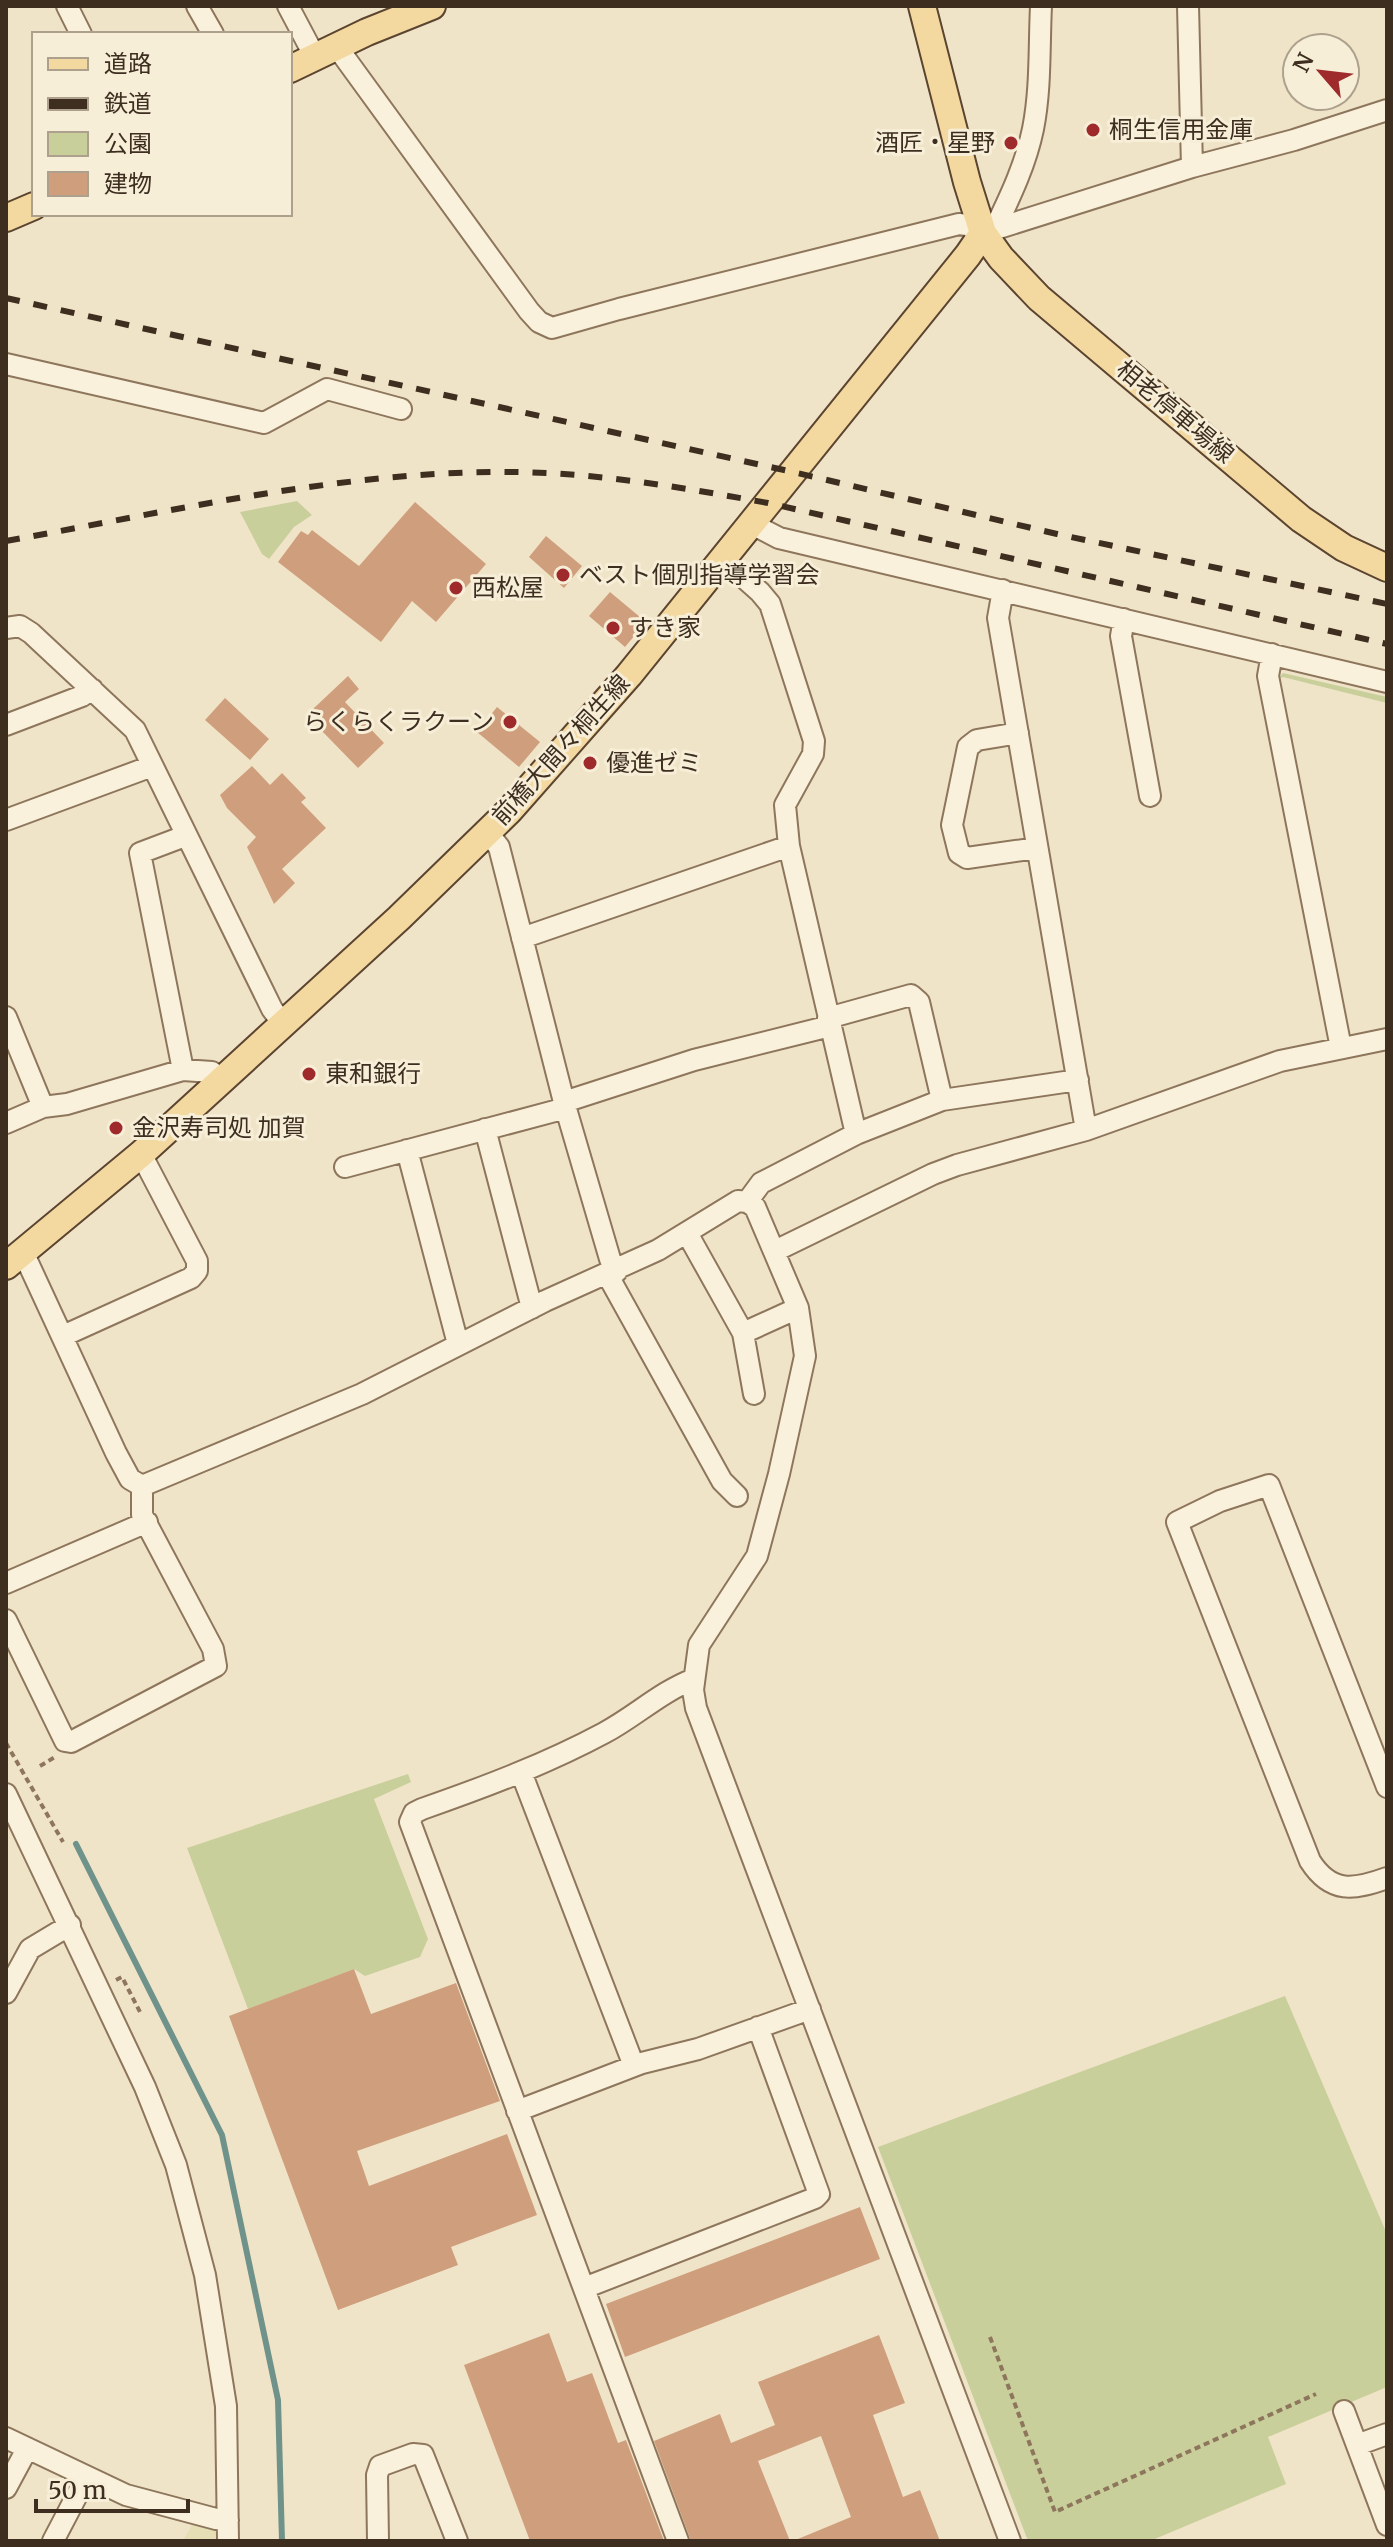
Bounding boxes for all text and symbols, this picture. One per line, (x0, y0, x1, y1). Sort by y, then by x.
legend (32, 32, 292, 216)
north arrow (1281, 32, 1361, 112)
text: 道路 (104, 48, 152, 79)
text: N (1287, 48, 1320, 77)
text: 鉄道 (104, 88, 152, 119)
place label: 桐生信用金庫 (1109, 114, 1253, 145)
marker: 桐生信用金庫 (1084, 121, 1102, 139)
place label: 酒匠・星野 (875, 127, 995, 158)
text: 公園 (104, 128, 152, 159)
marker: 酒匠・星野 (1002, 134, 1020, 152)
text: 建物 (104, 168, 152, 199)
street label: 相老停車場線 (1110, 353, 1240, 470)
place label: ベスト個別指導学習会 (579, 559, 819, 590)
marker: ベスト個別指導学習会 (554, 566, 572, 584)
place label: 西松屋 (472, 572, 544, 603)
marker: 西松屋 (447, 579, 465, 597)
place label: すき家 (629, 612, 701, 643)
marker: すき家 (604, 619, 622, 637)
street label: 前橋大間々桐生線 (485, 668, 636, 831)
place label: らくらくラクーン (303, 706, 494, 737)
marker: らくらくラクーン (501, 713, 519, 731)
place label: 優進ゼミ (606, 747, 702, 778)
marker: 優進ゼミ (581, 754, 599, 772)
place label: 東和銀行 (325, 1058, 421, 1089)
marker: 東和銀行 (300, 1065, 318, 1083)
place label: 金沢寿司処 加賀 (132, 1112, 306, 1143)
marker: 金沢寿司処 加賀 (107, 1119, 125, 1137)
scale bar (36, 2463, 188, 2513)
text: 50 m (48, 2475, 107, 2506)

